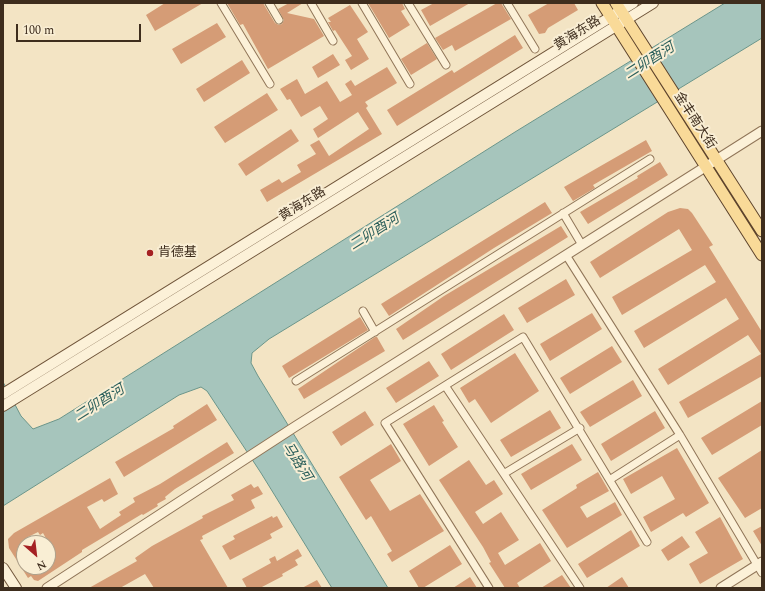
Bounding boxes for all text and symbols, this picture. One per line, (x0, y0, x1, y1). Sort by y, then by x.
street label: 黄海东路 (552, 14, 604, 54)
scale bar (18, 16, 143, 42)
text: 100 m (23, 21, 54, 40)
water label: 二卯酉河 (622, 40, 678, 84)
street label: 金丰南大街 (670, 89, 718, 153)
street label: 黄海东路 (277, 185, 329, 225)
water label: 二卯酉河 (347, 211, 403, 255)
place label: 肯德基 (158, 245, 197, 261)
marker: 肯德基 (145, 248, 155, 258)
water label: 二卯酉河 (72, 382, 128, 426)
water label: 马路河 (278, 440, 314, 484)
north arrow (16, 535, 56, 575)
text: N (33, 556, 49, 575)

